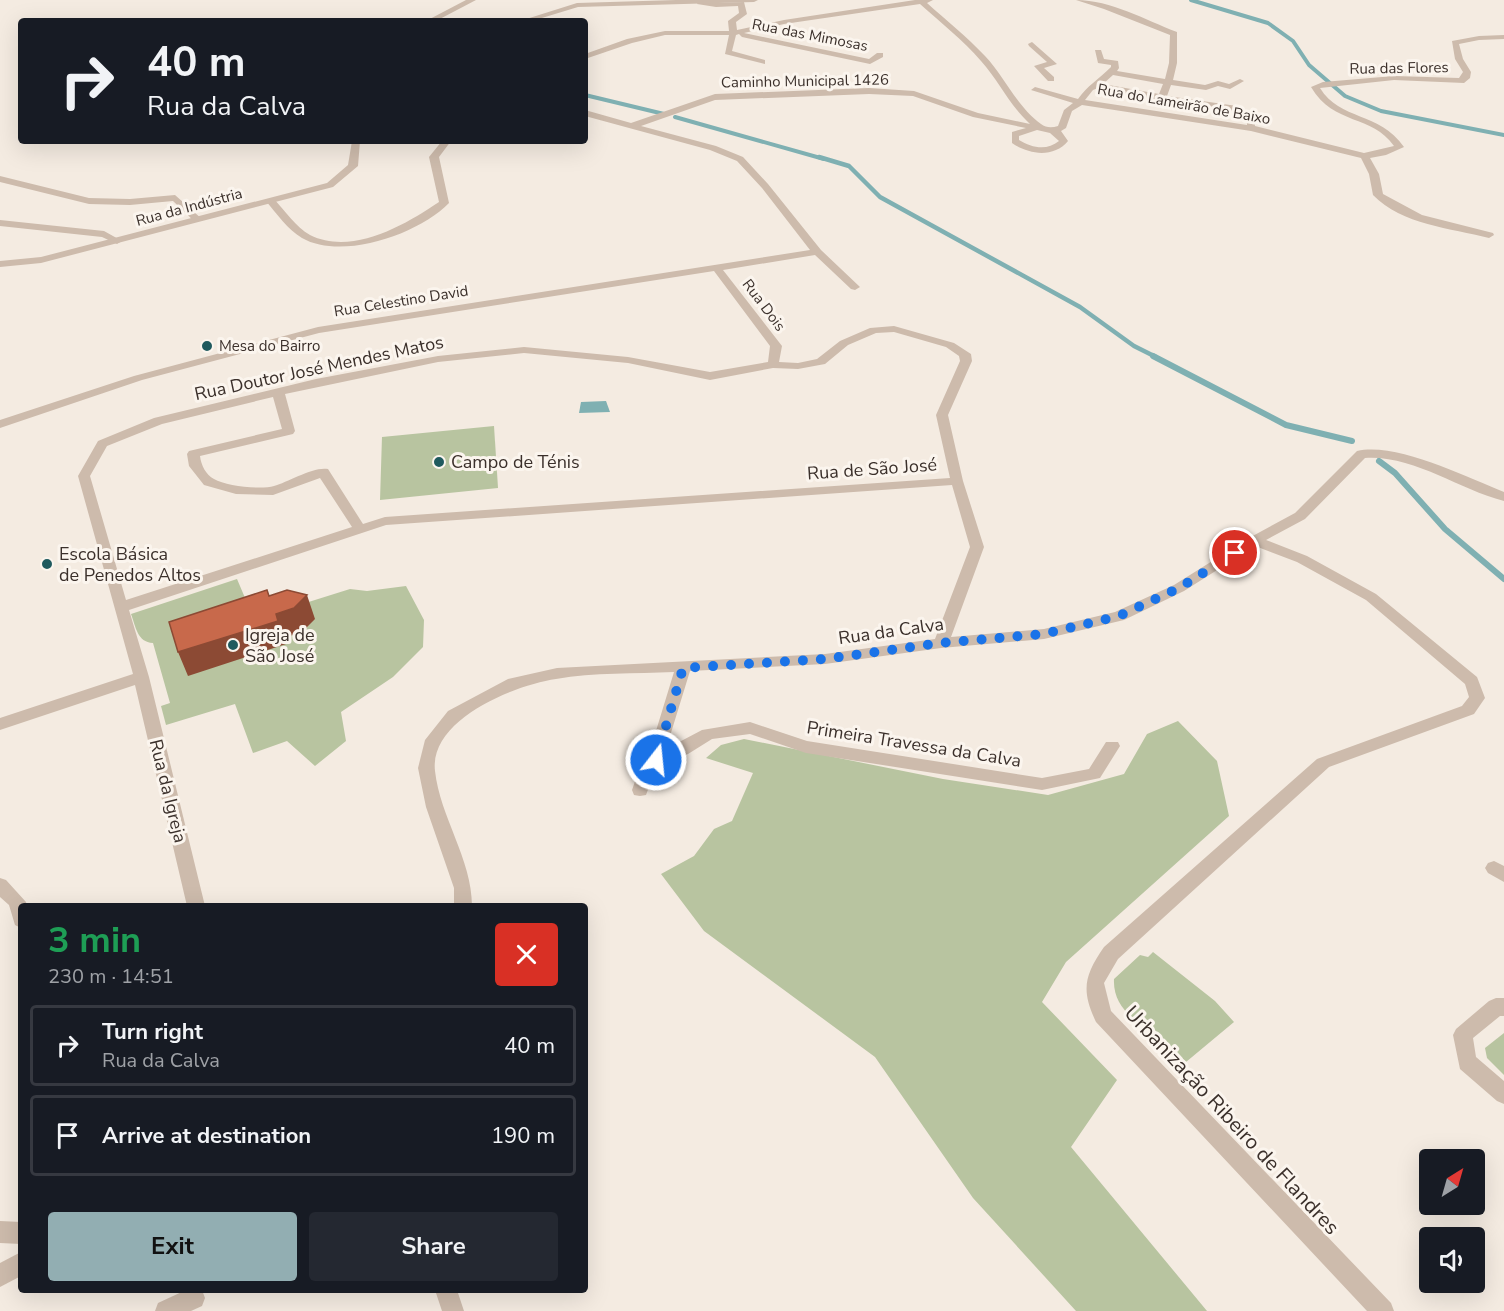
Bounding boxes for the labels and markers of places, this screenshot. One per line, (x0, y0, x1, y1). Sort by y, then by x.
place label: Mesa do Bairro (219, 336, 320, 356)
marker: Mesa do Bairro (200, 339, 214, 353)
place label: Campo de Ténis (451, 450, 580, 474)
marker: Campo de Ténis (432, 455, 446, 469)
pin (1209, 527, 1260, 578)
place label: Escola Básica de Penedos Altos (59, 542, 201, 587)
marker: Escola Básica de Penedos Altos (40, 557, 54, 571)
place label: Igreja de São José (245, 623, 315, 668)
marker: Igreja de São José (226, 638, 240, 652)

